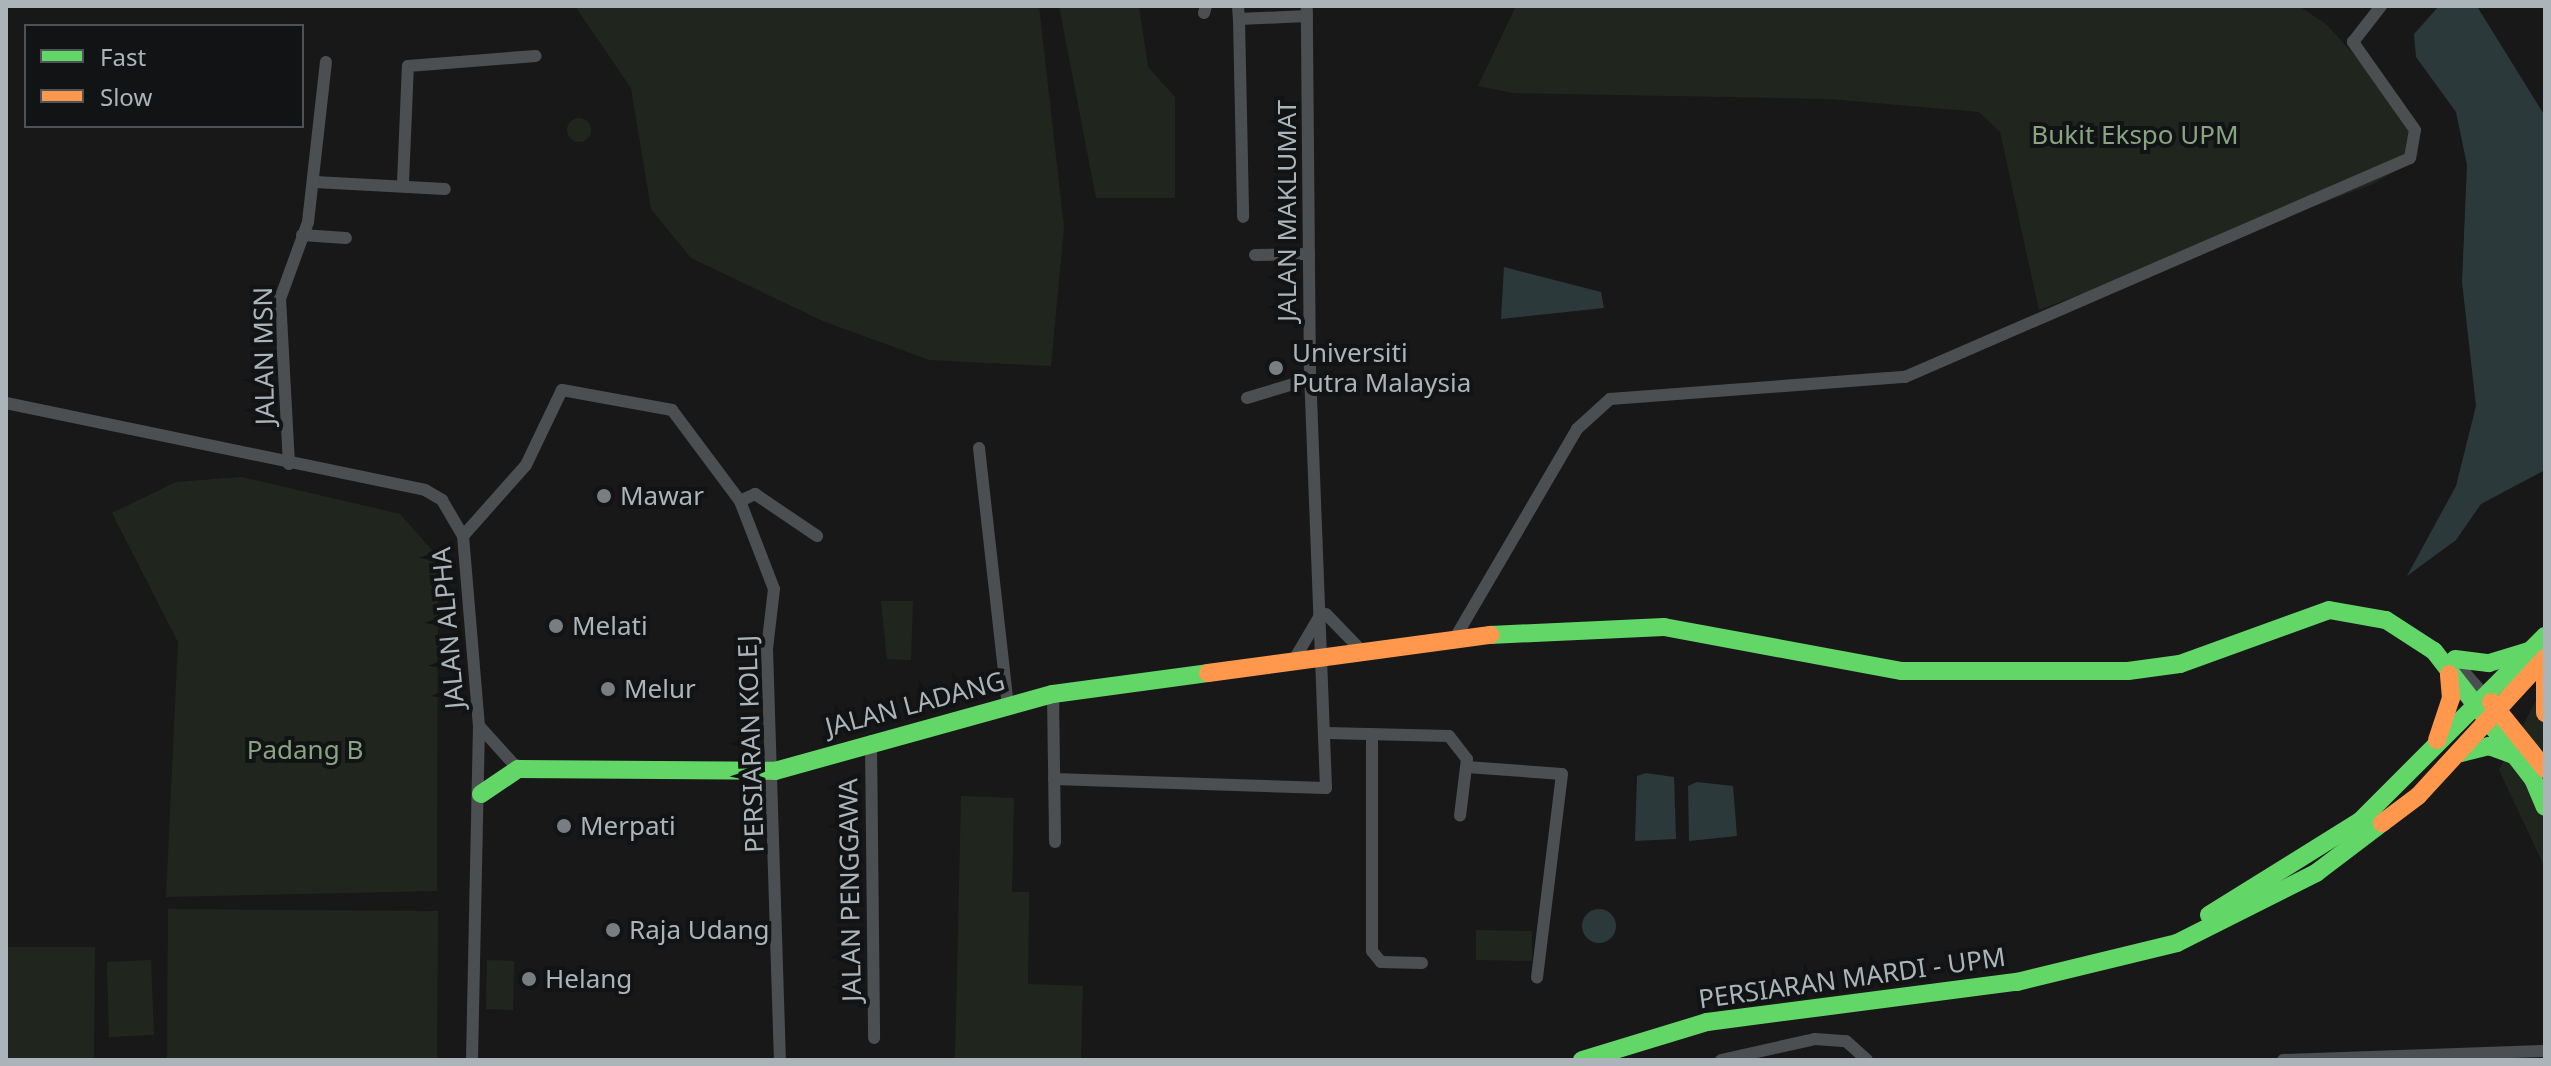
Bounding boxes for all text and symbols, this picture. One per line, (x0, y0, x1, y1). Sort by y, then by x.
legend (24, 24, 304, 128)
text: Fast (100, 40, 146, 73)
text: Slow (100, 80, 152, 113)
street label: JALAN MAKLUMAT (1271, 100, 1303, 322)
park label: Bukit Ekspo UPM (2031, 119, 2239, 151)
street label: JALAN MSN (247, 287, 281, 425)
place label: Universiti Putra Malaysia (1292, 337, 1471, 398)
marker: Universiti Putra Malaysia (1267, 359, 1285, 377)
place label: Mawar (620, 480, 704, 512)
marker: Mawar (595, 487, 613, 505)
street label: JALAN ALPHA (425, 546, 471, 710)
place label: Melati (572, 610, 648, 642)
marker: Melati (547, 617, 565, 635)
street label: PERSIARAN KOLEJ (732, 635, 770, 853)
street label: JALAN LADANG (822, 665, 1008, 743)
place label: Melur (624, 673, 696, 705)
marker: Melur (599, 680, 617, 698)
park label: Padang B (247, 734, 363, 766)
street label: JALAN PENGGAWA (832, 778, 868, 1002)
place label: Merpati (580, 810, 676, 842)
marker: Merpati (555, 817, 573, 835)
place label: Raja Udang (629, 914, 769, 946)
marker: Raja Udang (604, 921, 622, 939)
street label: PERSIARAN MARDI - UPM (1696, 941, 2008, 1015)
place label: Helang (545, 963, 632, 995)
marker: Helang (520, 970, 538, 988)

